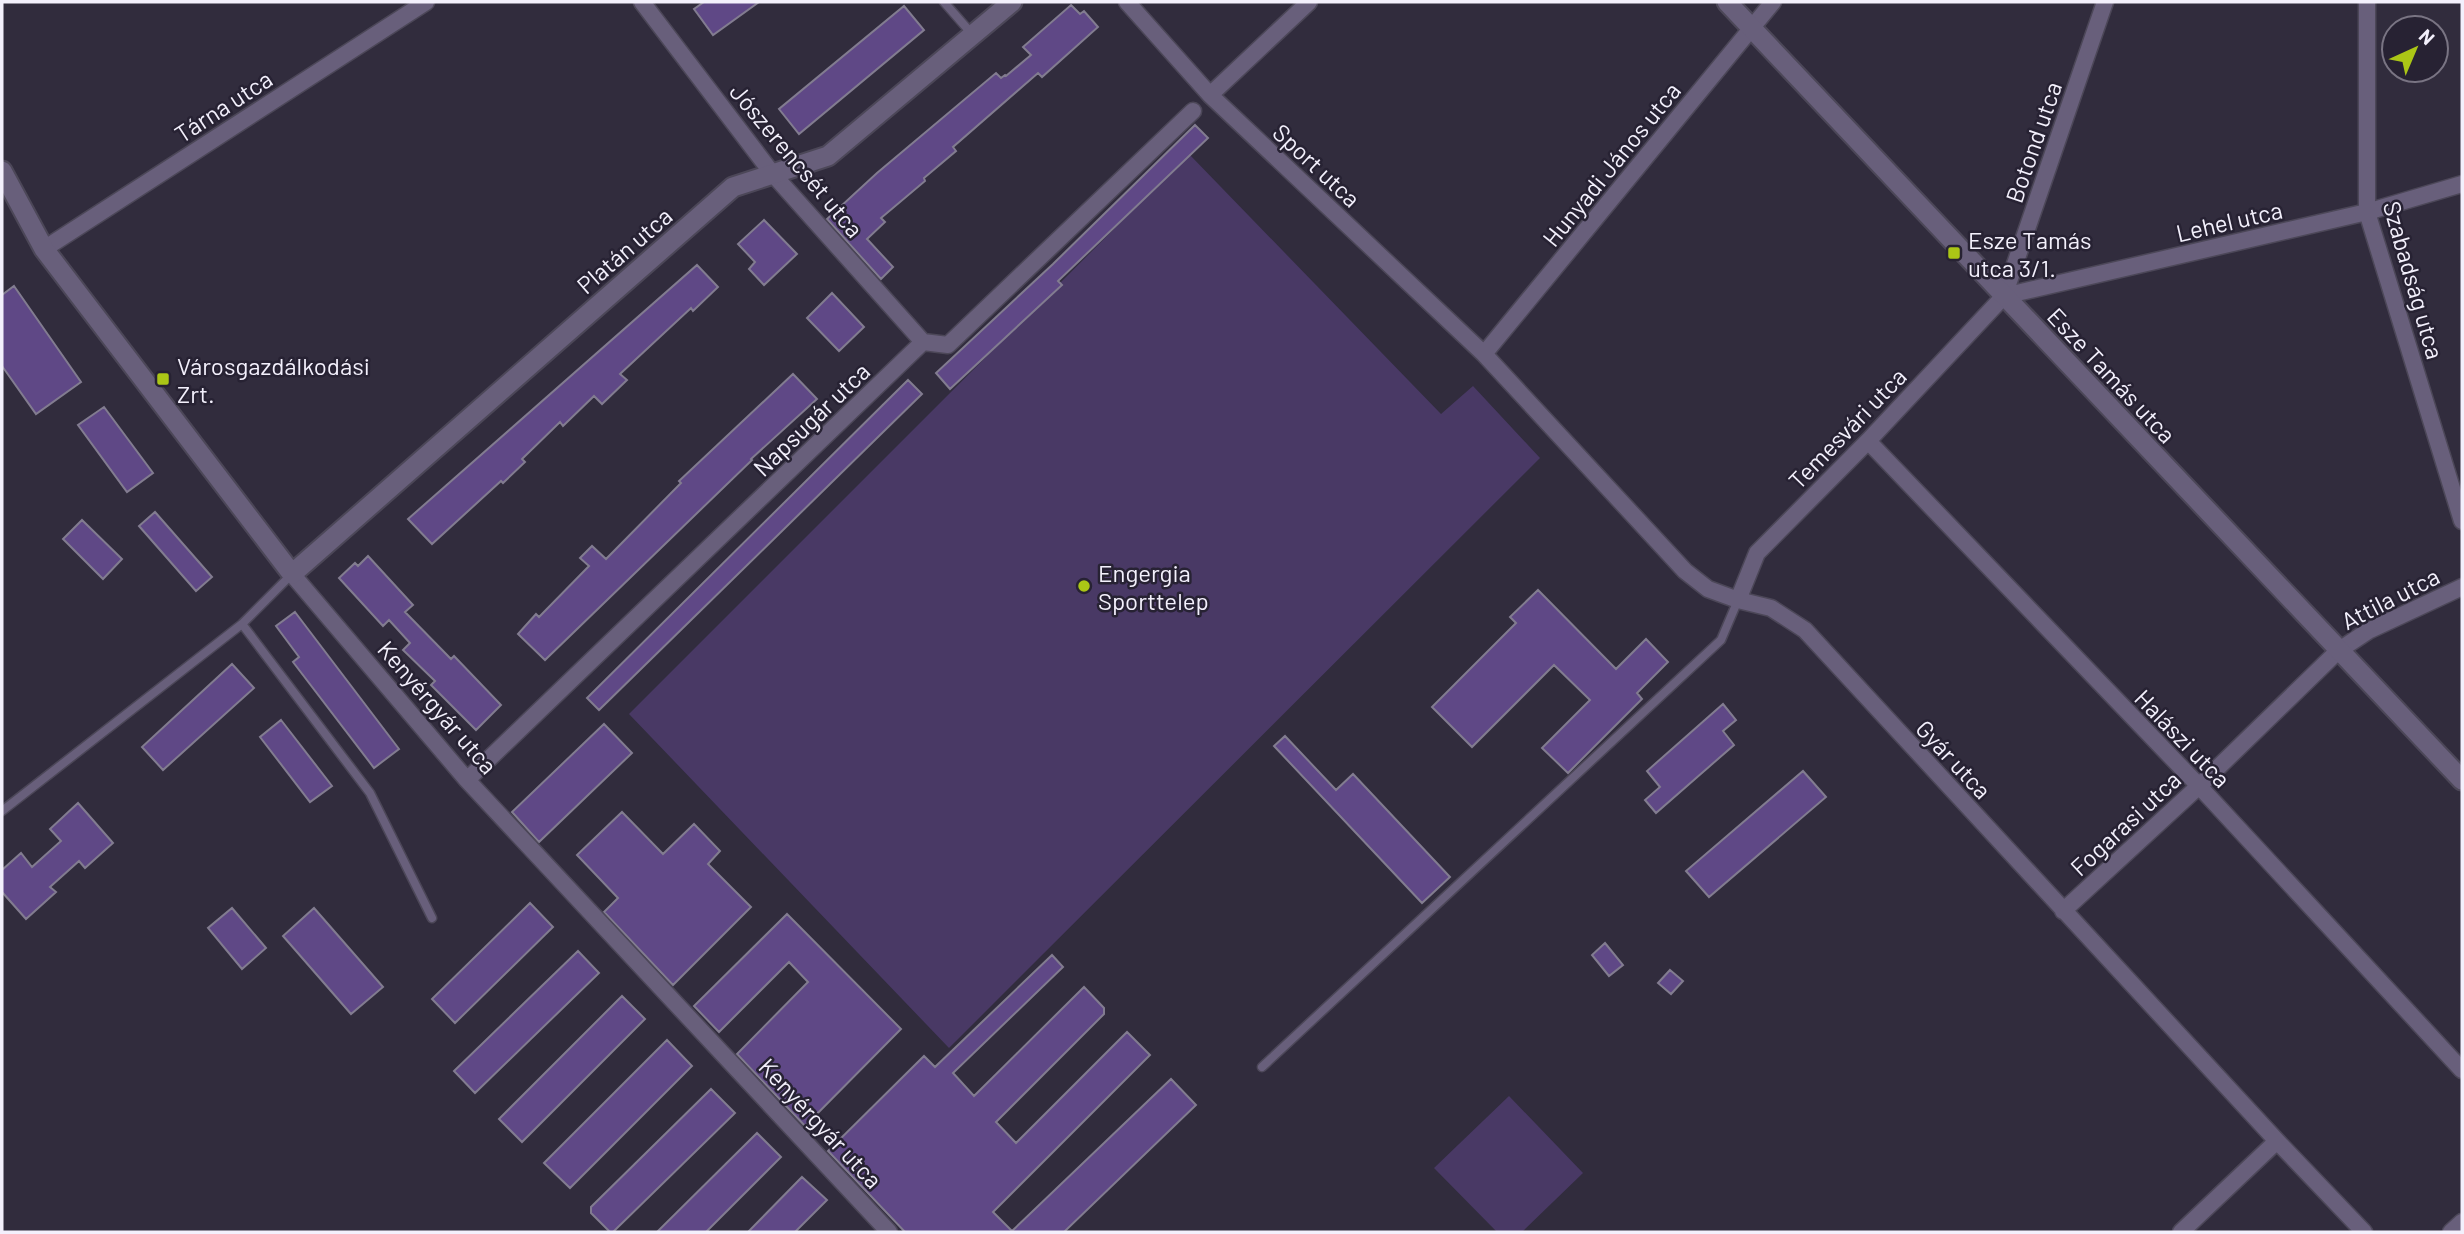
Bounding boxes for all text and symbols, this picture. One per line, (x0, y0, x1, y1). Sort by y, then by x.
north arrow (2380, 14, 2450, 84)
text: N (2415, 24, 2440, 49)
street label: Tárna utca (169, 64, 277, 148)
street label: Hunyadi János utca (1536, 76, 1686, 252)
street label: Jószerencsét utca (724, 77, 870, 243)
street label: Botond utca (1999, 78, 2067, 206)
street label: Sport utca (1267, 117, 1367, 213)
street label: Lehel utca (2173, 195, 2285, 247)
street label: Szabadság utca (2378, 198, 2450, 362)
street label: Platán utca (570, 201, 678, 299)
place label: Esze Tamás utca 3/1. (1968, 225, 2092, 282)
marker: Esze Tamás utca 3/1. (1946, 245, 1962, 261)
street label: Esze Tamás utca (2042, 301, 2182, 449)
place label: Városgazdálkodási Zrt. (177, 351, 370, 408)
street label: Napsugár utca (747, 356, 875, 482)
street label: Temesvári utca (1782, 362, 1912, 494)
marker: Városgazdálkodási Zrt. (155, 371, 171, 387)
place label: Engergia Sporttelep (1098, 558, 1209, 615)
street label: Attila utca (2336, 561, 2444, 635)
marker: Engergia Sporttelep (1076, 578, 1092, 594)
street label: Kenyérgyár utca (372, 634, 504, 780)
street label: Halászi utca (2129, 683, 2237, 793)
street label: Gyár utca (1910, 714, 1998, 804)
street label: Fogarasi utca (2064, 765, 2186, 881)
street label: Kenyérgyár utca (753, 1052, 889, 1194)

